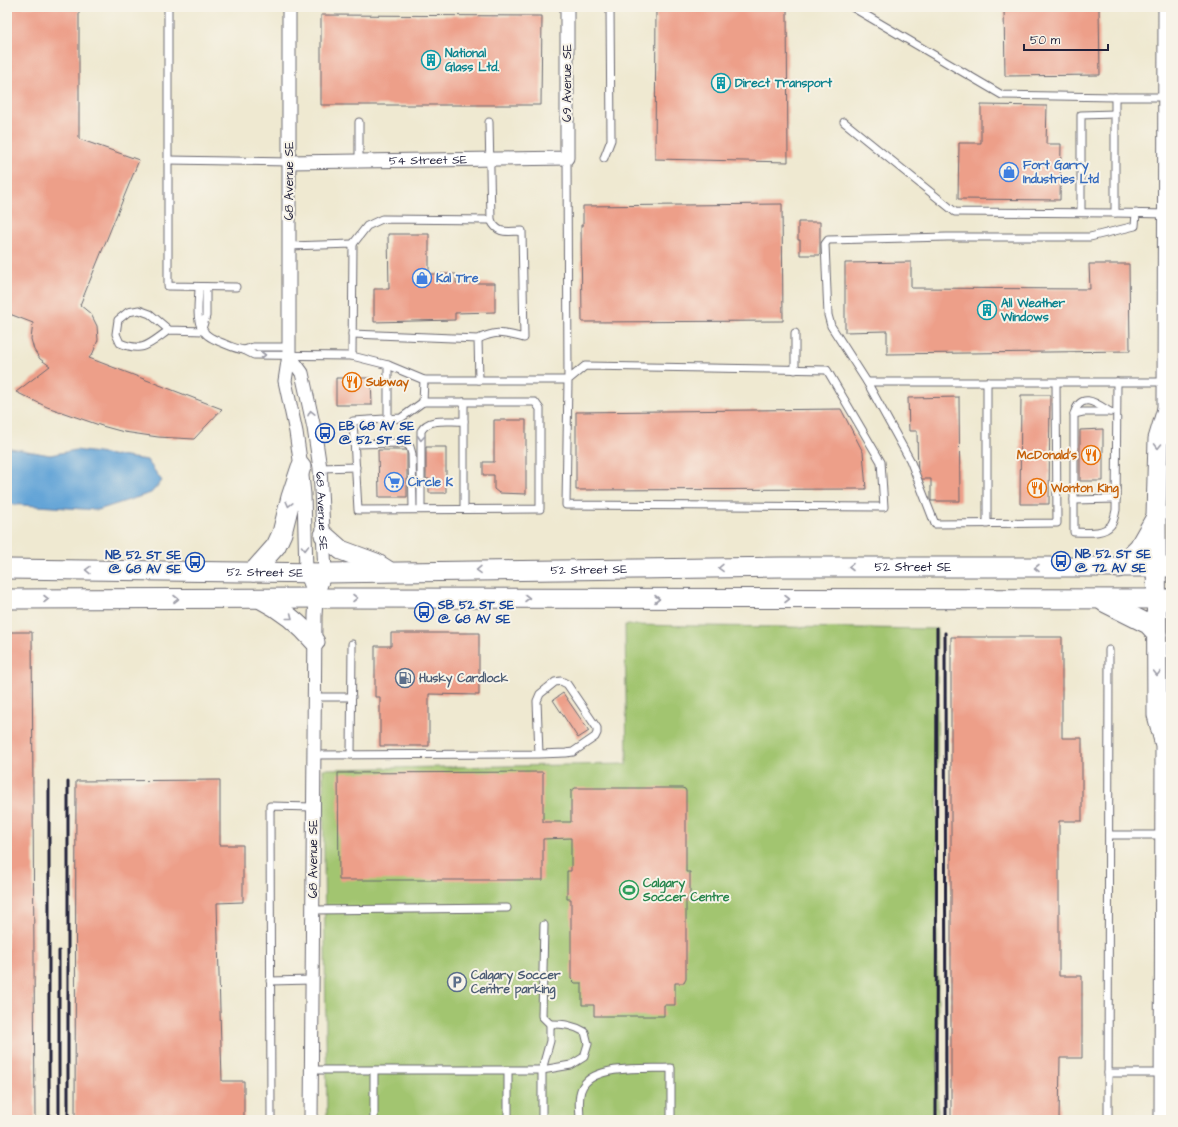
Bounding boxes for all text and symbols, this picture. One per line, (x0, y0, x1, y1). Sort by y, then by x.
scale bar (1024, 26, 1108, 52)
text: 50 m (1030, 32, 1061, 49)
street label: 69 Avenue SE (559, 44, 576, 122)
place label: National Glass Ltd. (445, 45, 499, 76)
building icon: National Glass Ltd. (420, 49, 442, 71)
building icon: Direct Transport (710, 72, 732, 94)
place label: Direct Transport (735, 75, 832, 93)
street label: 68 Avenue SE (281, 142, 298, 220)
street label: 54 Street SE (389, 151, 467, 170)
place label: Fort Garry Industries Ltd (1023, 157, 1100, 188)
shop icon: Fort Garry Industries Ltd (998, 161, 1020, 183)
shop icon: Kal Tire (411, 267, 433, 289)
place label: Kal Tire (436, 270, 479, 287)
place label: All Weather Windows (1000, 295, 1065, 326)
building icon: All Weather Windows (976, 299, 998, 321)
one-way arrow (260, 351, 266, 359)
restaurant icon: Subway (341, 371, 363, 393)
place label: Subway (365, 374, 409, 392)
one-way arrow (307, 410, 315, 416)
place label: EB 68 AV SE @ 52 ST SE (339, 418, 415, 449)
bus stop icon: EB 68 AV SE @ 52 ST SE (314, 422, 336, 444)
one-way arrow (417, 435, 426, 441)
one-way arrow (1154, 443, 1162, 449)
restaurant icon: McDonald's (1080, 444, 1102, 466)
place label: McDonald's (1017, 447, 1077, 464)
street label: 68 Avenue SE (311, 471, 332, 551)
supermarket icon: Circle K (383, 471, 405, 493)
place label: Circle K (408, 474, 454, 491)
restaurant icon: Wonton King (1026, 477, 1048, 499)
place label: Wonton King (1050, 480, 1120, 499)
one-way arrow (286, 501, 294, 508)
one-way arrow (301, 545, 309, 551)
place label: NB 52 ST SE @ 72 AV SE (1075, 546, 1152, 577)
place label: NB 52 ST SE @ 68 AV SE (105, 547, 182, 578)
bus stop icon: NB 52 ST SE @ 72 AV SE (1050, 550, 1072, 572)
bus stop icon: NB 52 ST SE @ 68 AV SE (184, 551, 206, 573)
street label: 52 Street SE (874, 559, 951, 576)
street label: 52 Street SE (550, 561, 628, 579)
one-way arrow (848, 563, 854, 571)
street label: 52 Street SE (226, 564, 304, 582)
one-way arrow (718, 564, 724, 572)
one-way arrow (1034, 564, 1040, 572)
one-way arrow (85, 566, 91, 574)
one-way arrow (476, 566, 482, 575)
one-way arrow (352, 594, 358, 602)
one-way arrow (524, 594, 530, 602)
one-way arrow (43, 595, 49, 603)
one-way arrow (173, 595, 179, 603)
one-way arrow (654, 595, 660, 603)
one-way arrow (784, 595, 790, 603)
place label: SB 52 ST SE @ 68 AV SE (437, 597, 515, 628)
bus stop icon: SB 52 ST SE @ 68 AV SE (413, 601, 435, 623)
one-way arrow (286, 613, 293, 620)
fuel station icon: Husky Cardlock (394, 667, 416, 689)
place label: Husky Cardlock (419, 670, 509, 688)
one-way arrow (1153, 670, 1161, 676)
street label: 68 Avenue SE (305, 820, 322, 898)
place label: Calgary Soccer Centre (642, 875, 730, 906)
sports icon: Calgary Soccer Centre (618, 879, 640, 901)
place label: Calgary Soccer Centre parking (471, 967, 561, 1000)
parking icon: Calgary Soccer Centre parking (446, 971, 468, 993)

